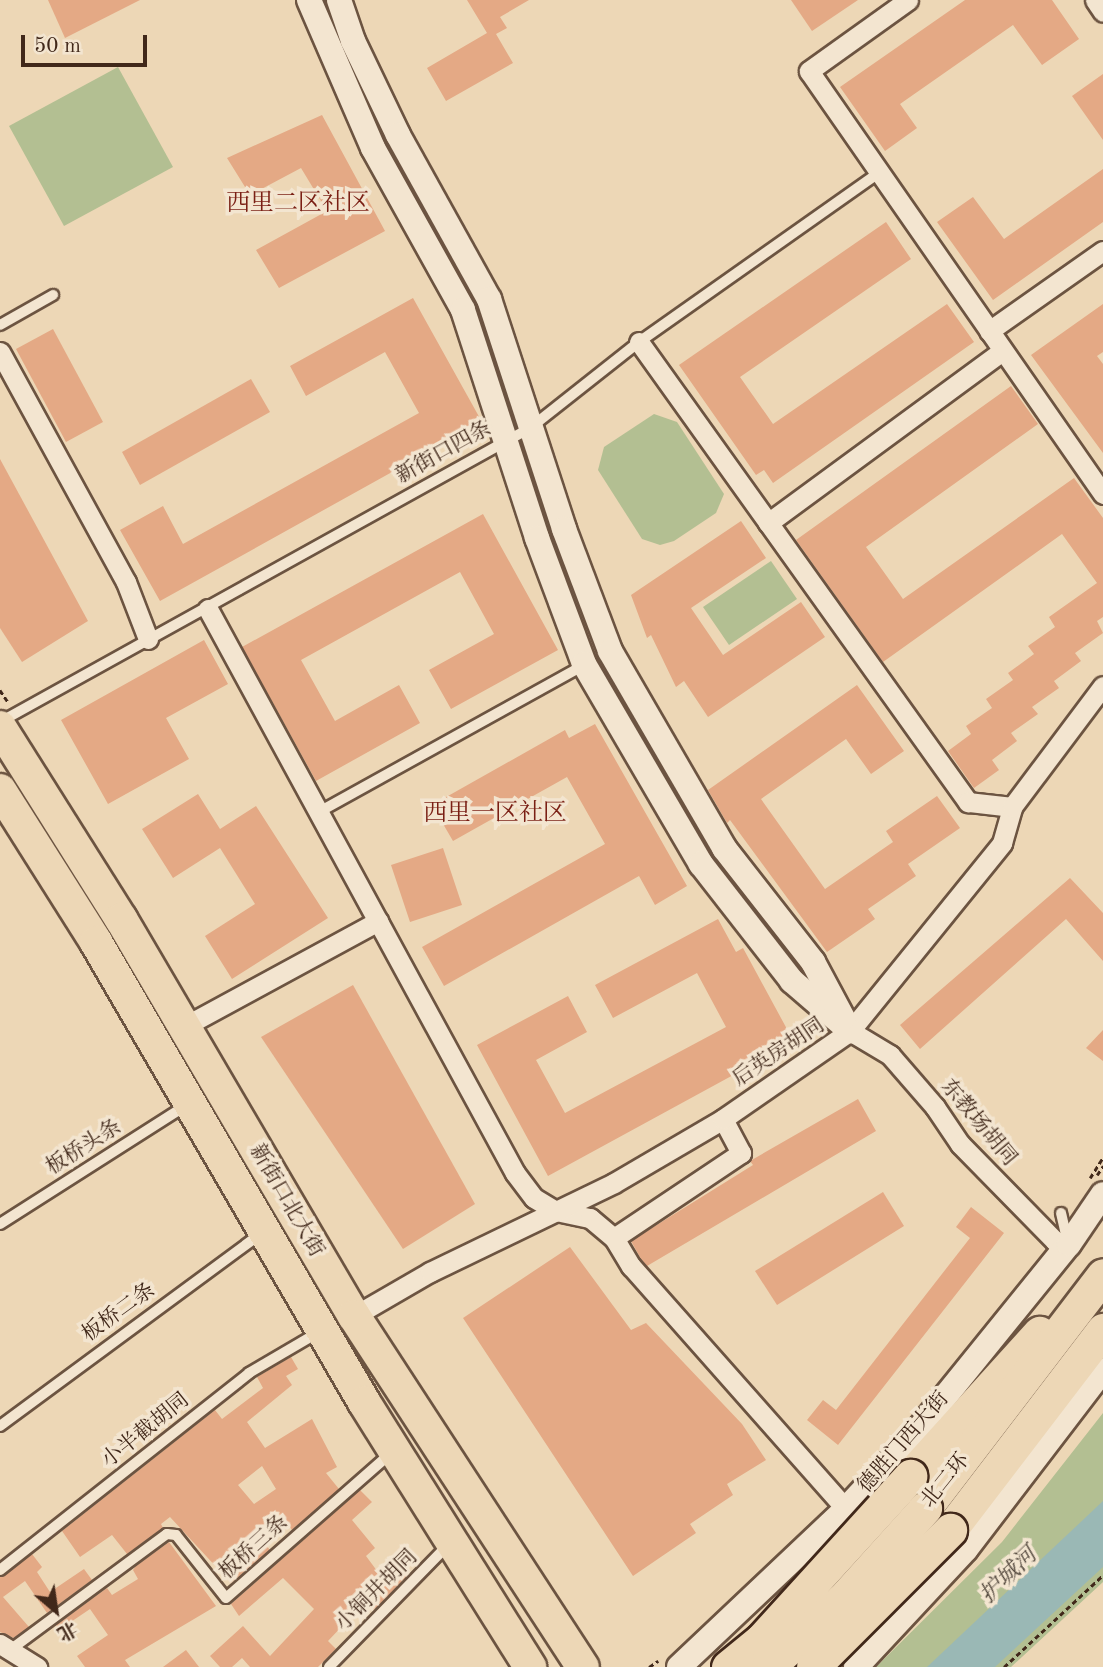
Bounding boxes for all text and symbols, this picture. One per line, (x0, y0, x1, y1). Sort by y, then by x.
scale bar (24, 21, 150, 65)
text: 50 m (34, 36, 81, 57)
district label: 西里二区社区 (226, 191, 370, 219)
street label: 新街口四条 (392, 417, 496, 489)
district label: 西里一区社区 (423, 801, 567, 829)
street label: 后英房胡同 (728, 1013, 830, 1093)
street label: 东教场胡同 (935, 1075, 1021, 1171)
street label: 板桥头条 (42, 1115, 126, 1181)
street label: 新街口北大街 (244, 1140, 328, 1262)
street label: 板桥二条 (78, 1278, 160, 1348)
street label: 德胜门西大街 (853, 1387, 955, 1499)
street label: 小半截胡同 (97, 1388, 195, 1474)
street label: 北二环 (916, 1449, 976, 1513)
street label: 板桥三条 (214, 1511, 294, 1585)
water label: 护城河 (975, 1542, 1043, 1610)
street label: 小铜井胡同 (331, 1545, 423, 1637)
north arrow (21, 1576, 91, 1646)
text: 北 (54, 1617, 79, 1643)

